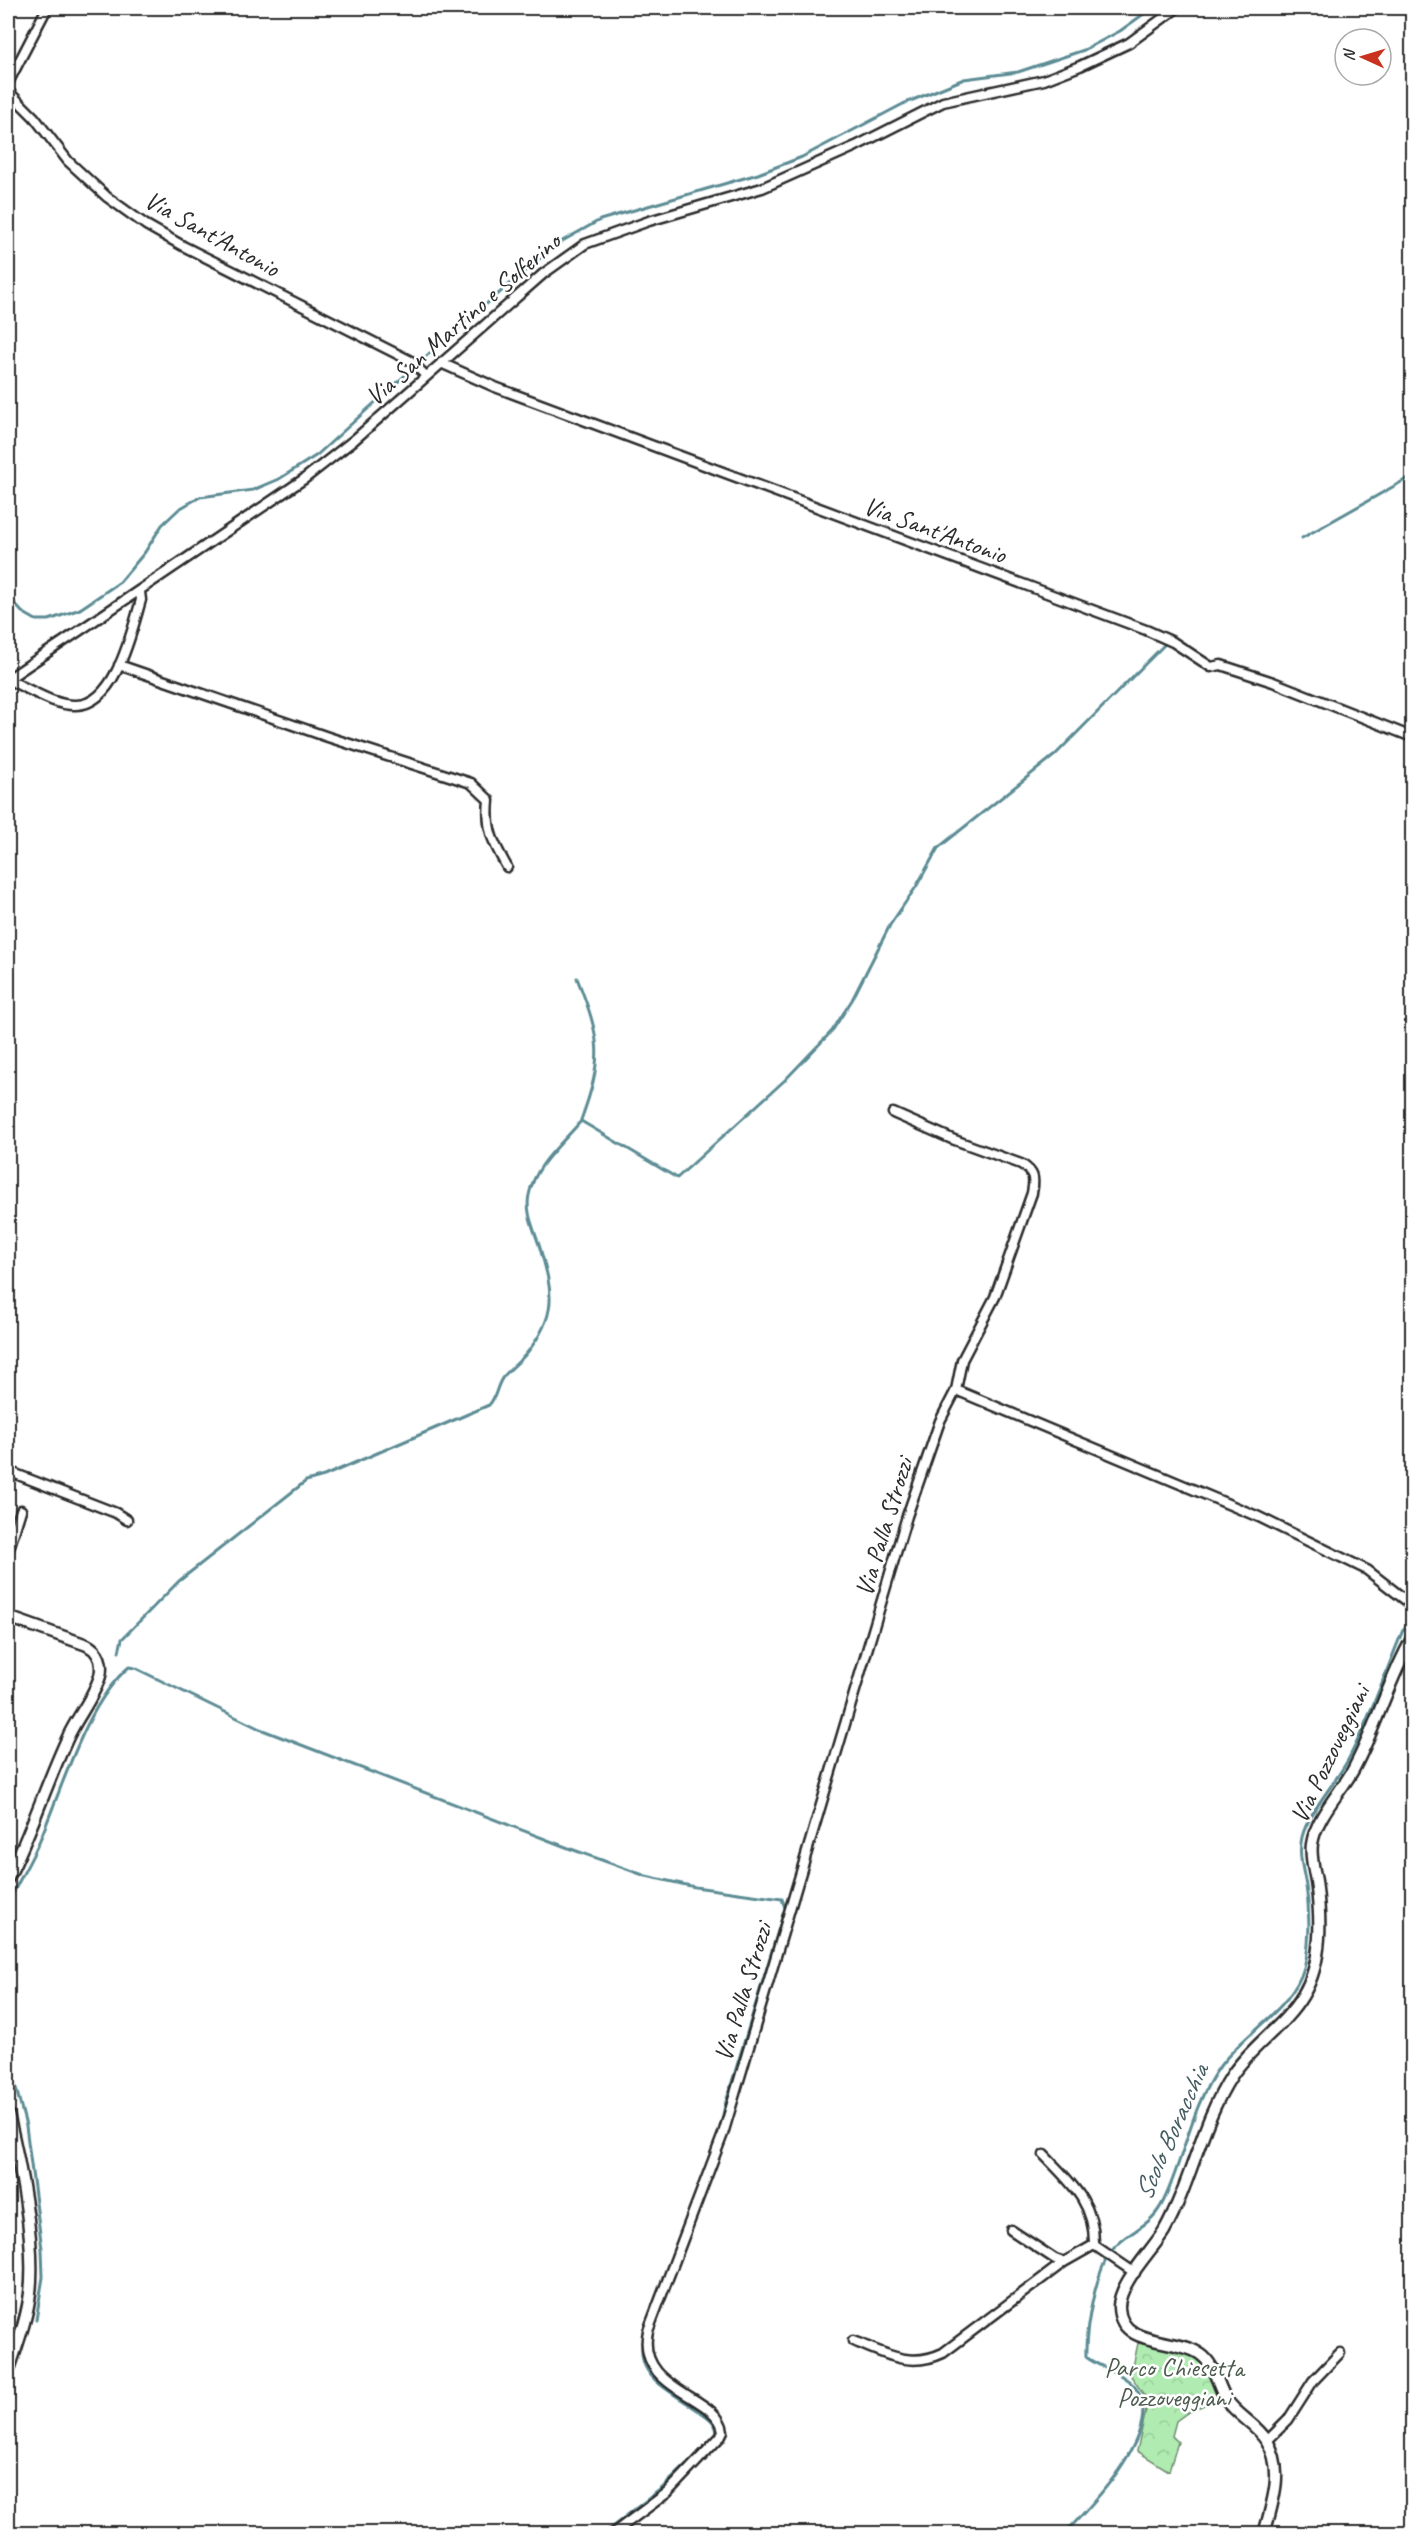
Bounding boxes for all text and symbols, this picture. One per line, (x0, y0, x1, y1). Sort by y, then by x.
north arrow (1333, 27, 1393, 87)
text: N (1339, 47, 1360, 62)
street label: Via Sant'Antonio (139, 183, 287, 285)
street label: Via San Martino e Solferino (359, 223, 569, 413)
street label: Via Sant'Antonio (859, 489, 1012, 572)
street label: Via Palla Strozzi (847, 1451, 922, 1600)
street label: Via Pozzoveggiani (1282, 1677, 1379, 1828)
street label: Via Palla Strozzi (706, 1916, 781, 2065)
water label: Scolo Boracchia (1126, 2056, 1217, 2205)
park label: Parco Chiesetta Pozzoveggiani (1104, 2351, 1246, 2414)

